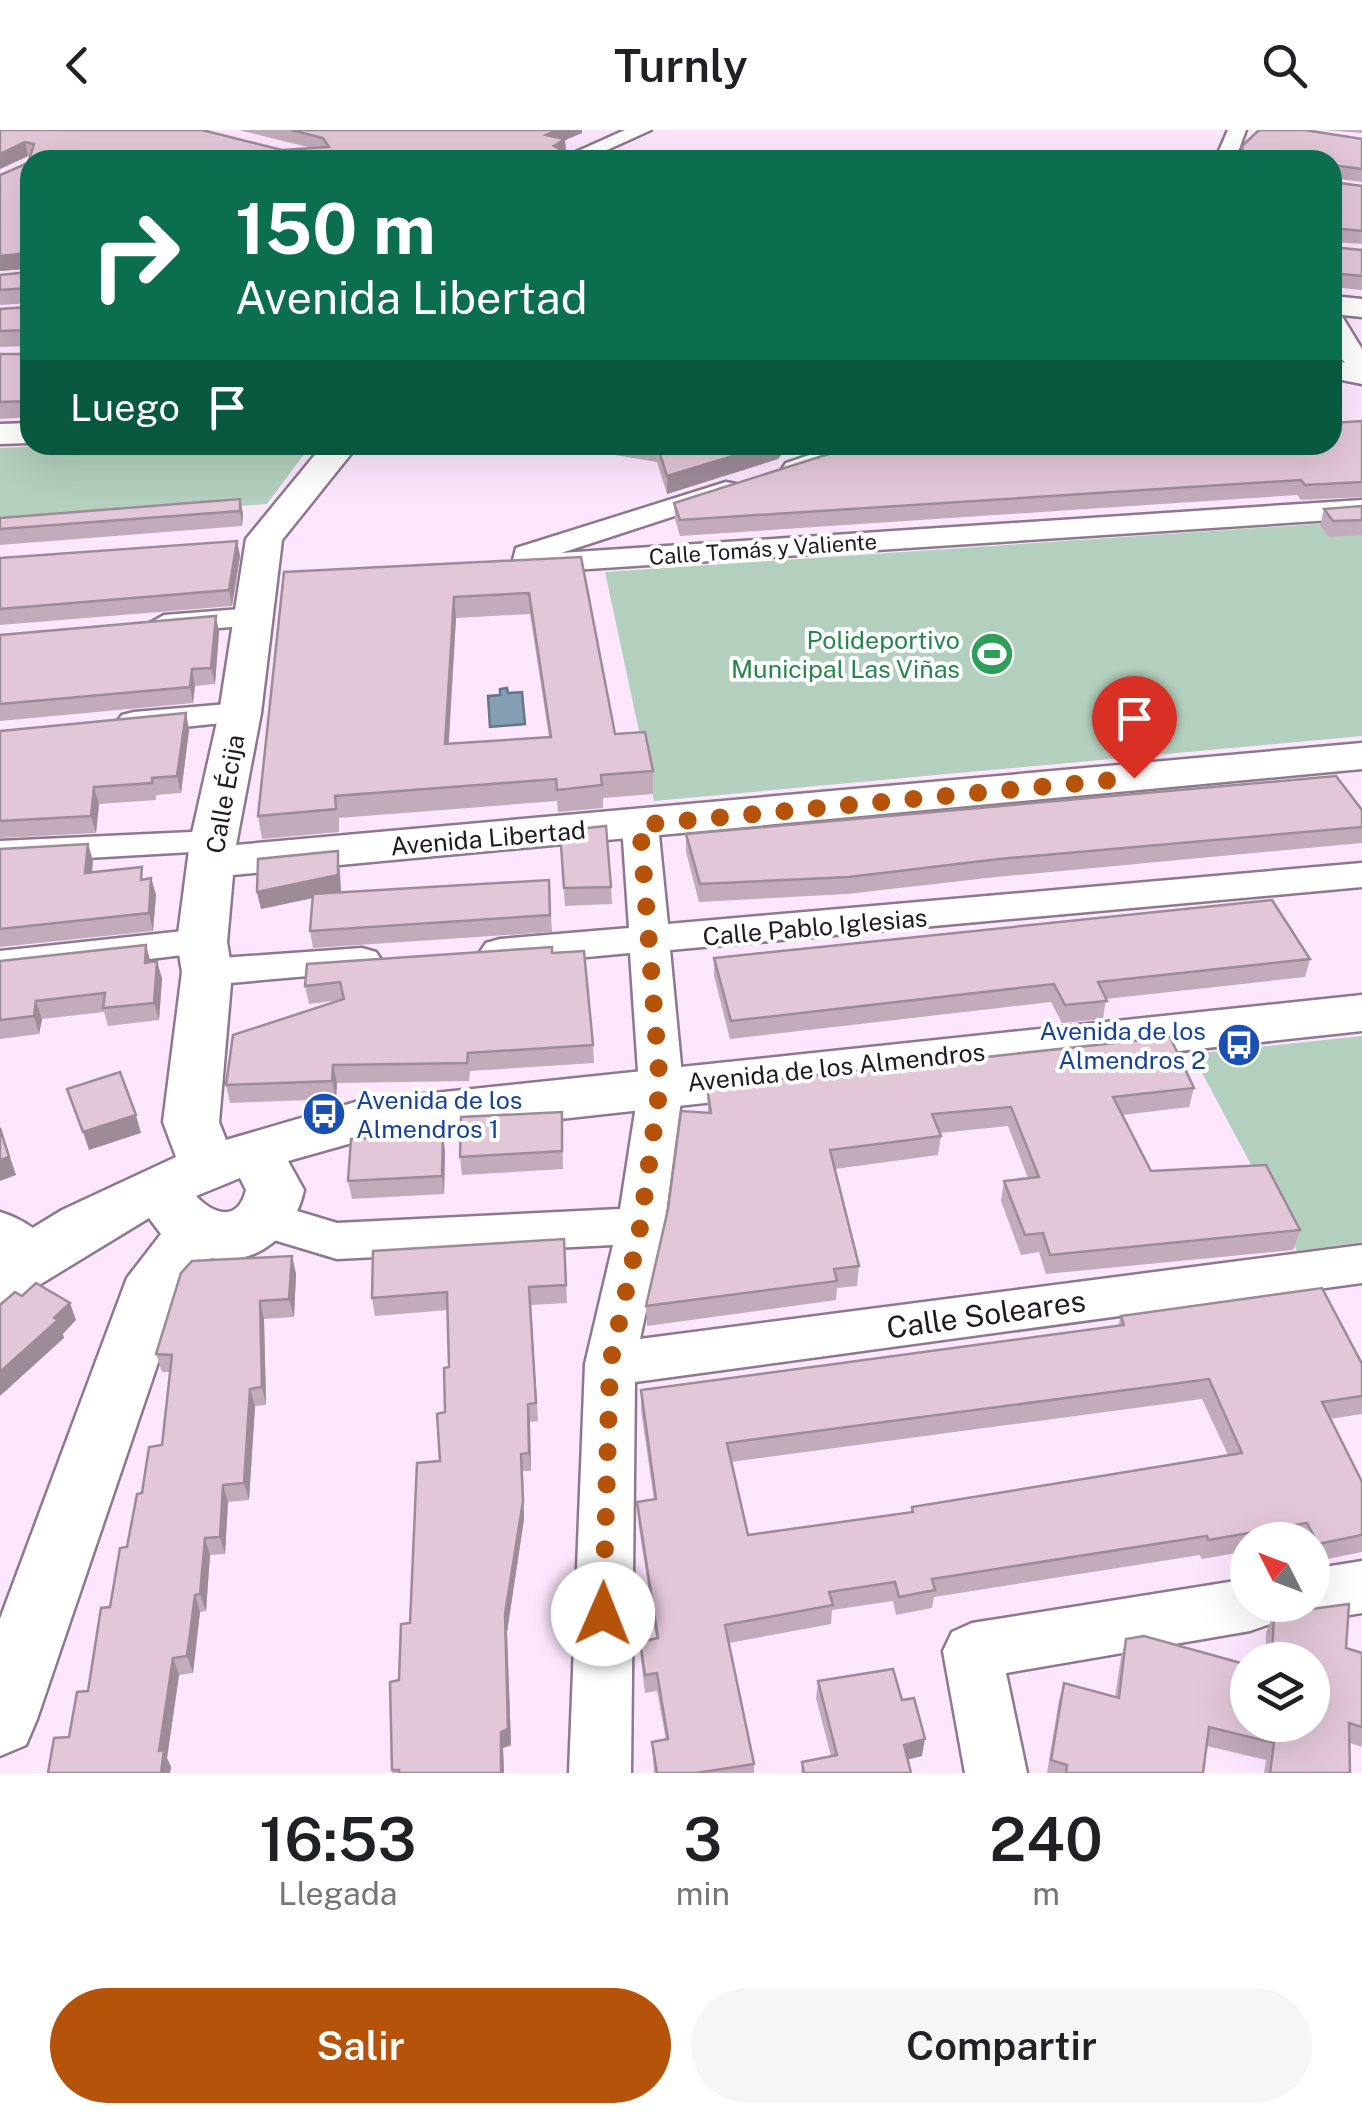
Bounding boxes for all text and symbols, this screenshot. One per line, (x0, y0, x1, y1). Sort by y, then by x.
icon: back (50, 38, 105, 93)
icon: search (1257, 38, 1312, 93)
text: Turnly (614, 39, 748, 92)
text: 150 m (235, 187, 436, 270)
icon: right (70, 190, 200, 320)
text: Avenida Libertad (235, 271, 588, 324)
icon: arrive (200, 380, 255, 435)
text: Luego (70, 385, 180, 430)
street label: Calle Tomás y Valiente (648, 528, 878, 570)
place label: Polideportivo Municipal Las Viñas (731, 625, 960, 684)
sports icon: Polideportivo Municipal Las Viñas (969, 631, 1015, 677)
pin (1092, 676, 1177, 779)
icon: arrive (1107, 691, 1162, 746)
street label: Calle Écija (200, 732, 250, 856)
street label: Avenida Libertad (389, 815, 587, 861)
street label: Calle Pablo Iglesias (702, 902, 928, 952)
place label: Avenida de los Almendros 2 (1040, 1016, 1206, 1075)
bus stop icon: Avenida de los Almendros 2 (1216, 1022, 1262, 1068)
street label: Avenida de los Almendros (686, 1036, 986, 1098)
place label: Avenida de los Almendros 1 (356, 1085, 523, 1144)
bus stop icon: Avenida de los Almendros 1 (301, 1091, 347, 1137)
street label: Calle Soleares (884, 1282, 1088, 1346)
north arrow (1230, 1522, 1330, 1622)
map controls (1230, 1522, 1330, 1742)
position arrow (551, 1562, 655, 1666)
button: layers (1230, 1642, 1330, 1742)
text: 16:53 (259, 1804, 416, 1875)
text: 3 (683, 1804, 722, 1875)
text: 240 (989, 1804, 1103, 1875)
text: Llegada (278, 1875, 398, 1912)
text: min (676, 1875, 730, 1912)
text: m (1032, 1875, 1060, 1912)
button: Salir (50, 1988, 671, 2103)
button: Compartir (691, 1988, 1312, 2103)

